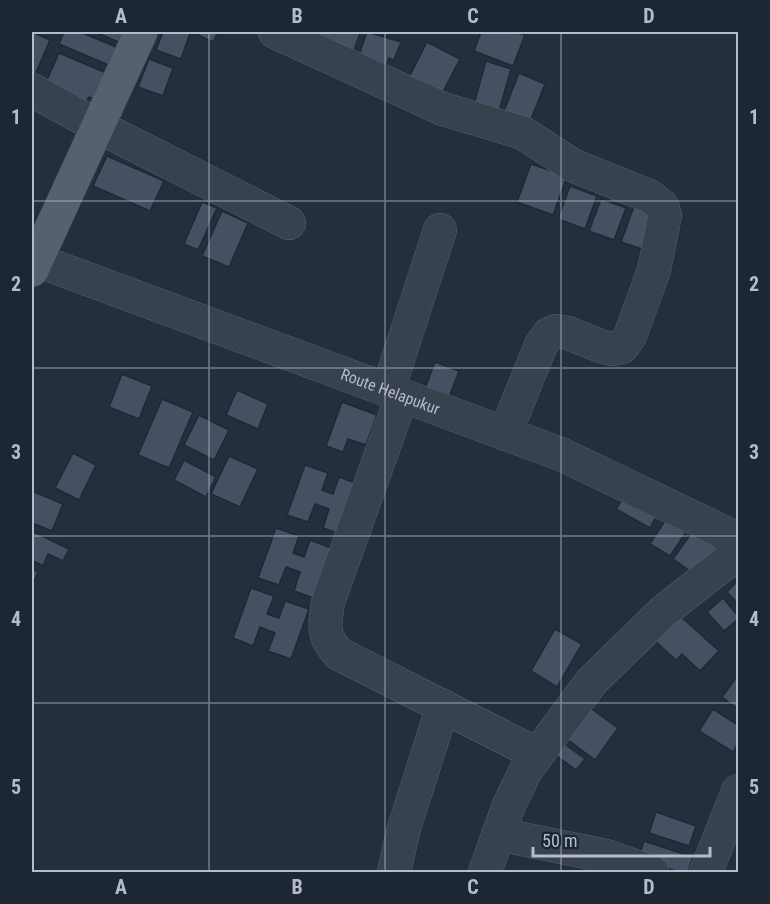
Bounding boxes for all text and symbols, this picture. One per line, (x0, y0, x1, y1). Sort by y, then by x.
text: A (115, 4, 127, 28)
text: B (291, 4, 303, 28)
text: C (467, 4, 479, 28)
text: D (643, 4, 655, 28)
text: 1 (11, 105, 21, 129)
text: 1 (749, 105, 759, 129)
text: 2 (11, 272, 21, 296)
text: 2 (749, 272, 759, 296)
street label: Route Helapukur (338, 364, 443, 418)
text: 3 (11, 440, 21, 464)
text: 3 (749, 440, 759, 464)
text: 4 (11, 607, 21, 631)
text: 4 (749, 607, 759, 631)
text: 5 (11, 775, 21, 799)
text: 5 (749, 775, 759, 799)
scale bar (533, 820, 710, 858)
text: 50 m (542, 830, 577, 851)
text: A (115, 875, 127, 899)
text: B (291, 875, 303, 899)
text: C (467, 875, 479, 899)
text: D (643, 875, 655, 899)

